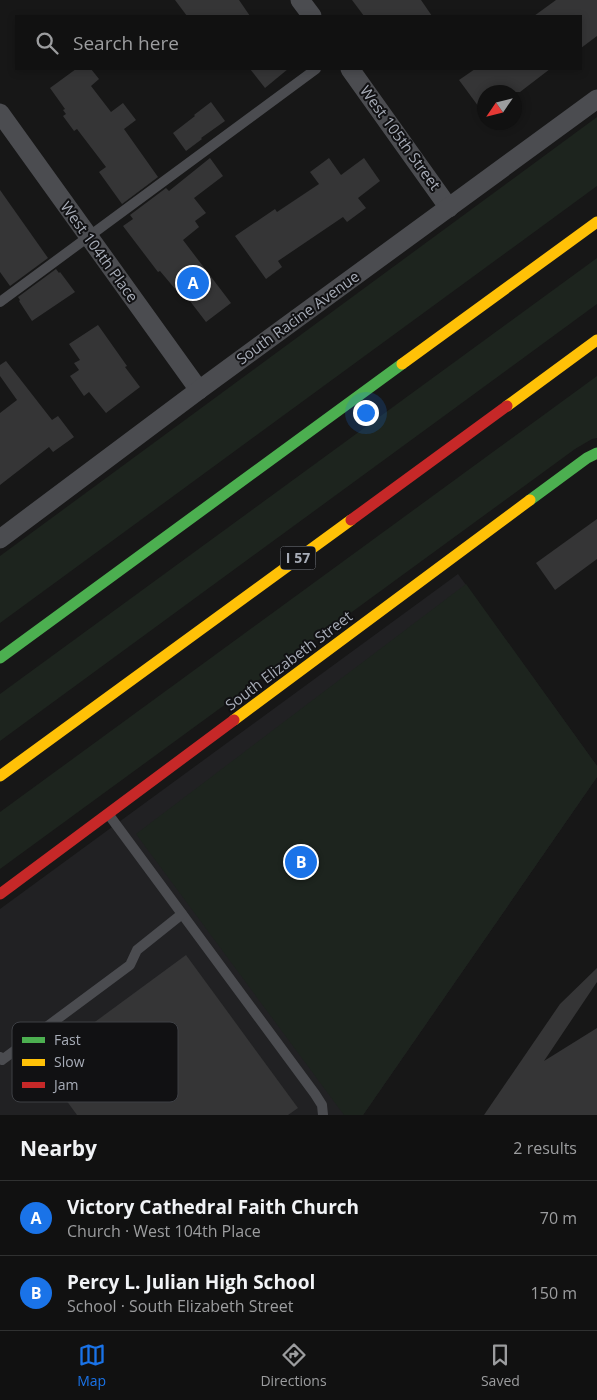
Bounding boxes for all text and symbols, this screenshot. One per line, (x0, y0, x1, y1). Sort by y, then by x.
search box (15, 15, 582, 70)
icon: search (33, 29, 61, 57)
text: Search here (73, 30, 179, 56)
street label: West 105th Street (356, 81, 446, 194)
north arrow (477, 85, 522, 130)
street label: West 104th Place (57, 197, 143, 306)
pin: A (177, 264, 209, 302)
street label: South Racine Avenue (232, 266, 363, 369)
your location (353, 400, 379, 426)
road number: I 57 (280, 546, 316, 570)
street label: South Elizabeth Street (221, 606, 356, 715)
pin: B (285, 843, 317, 881)
legend (12, 1022, 178, 1102)
text: Fast (54, 1030, 81, 1049)
text: Slow (54, 1052, 85, 1071)
text: Jam (52, 1075, 79, 1094)
text: Nearby (20, 1134, 97, 1162)
text: 2 results (513, 1137, 577, 1159)
text: Victory Cathedral Faith Church (67, 1194, 359, 1220)
text: A (30, 1207, 42, 1229)
text: 70 m (540, 1207, 577, 1229)
text: Church · West 104th Place (67, 1220, 261, 1242)
text: Percy L. Julian High School (67, 1269, 315, 1295)
text: B (31, 1282, 41, 1304)
text: 150 m (531, 1282, 577, 1304)
text: School · South Elizabeth Street (67, 1295, 293, 1317)
tab: Map (77, 1341, 106, 1390)
tab: Directions (260, 1341, 327, 1390)
tab: Saved (481, 1341, 520, 1390)

